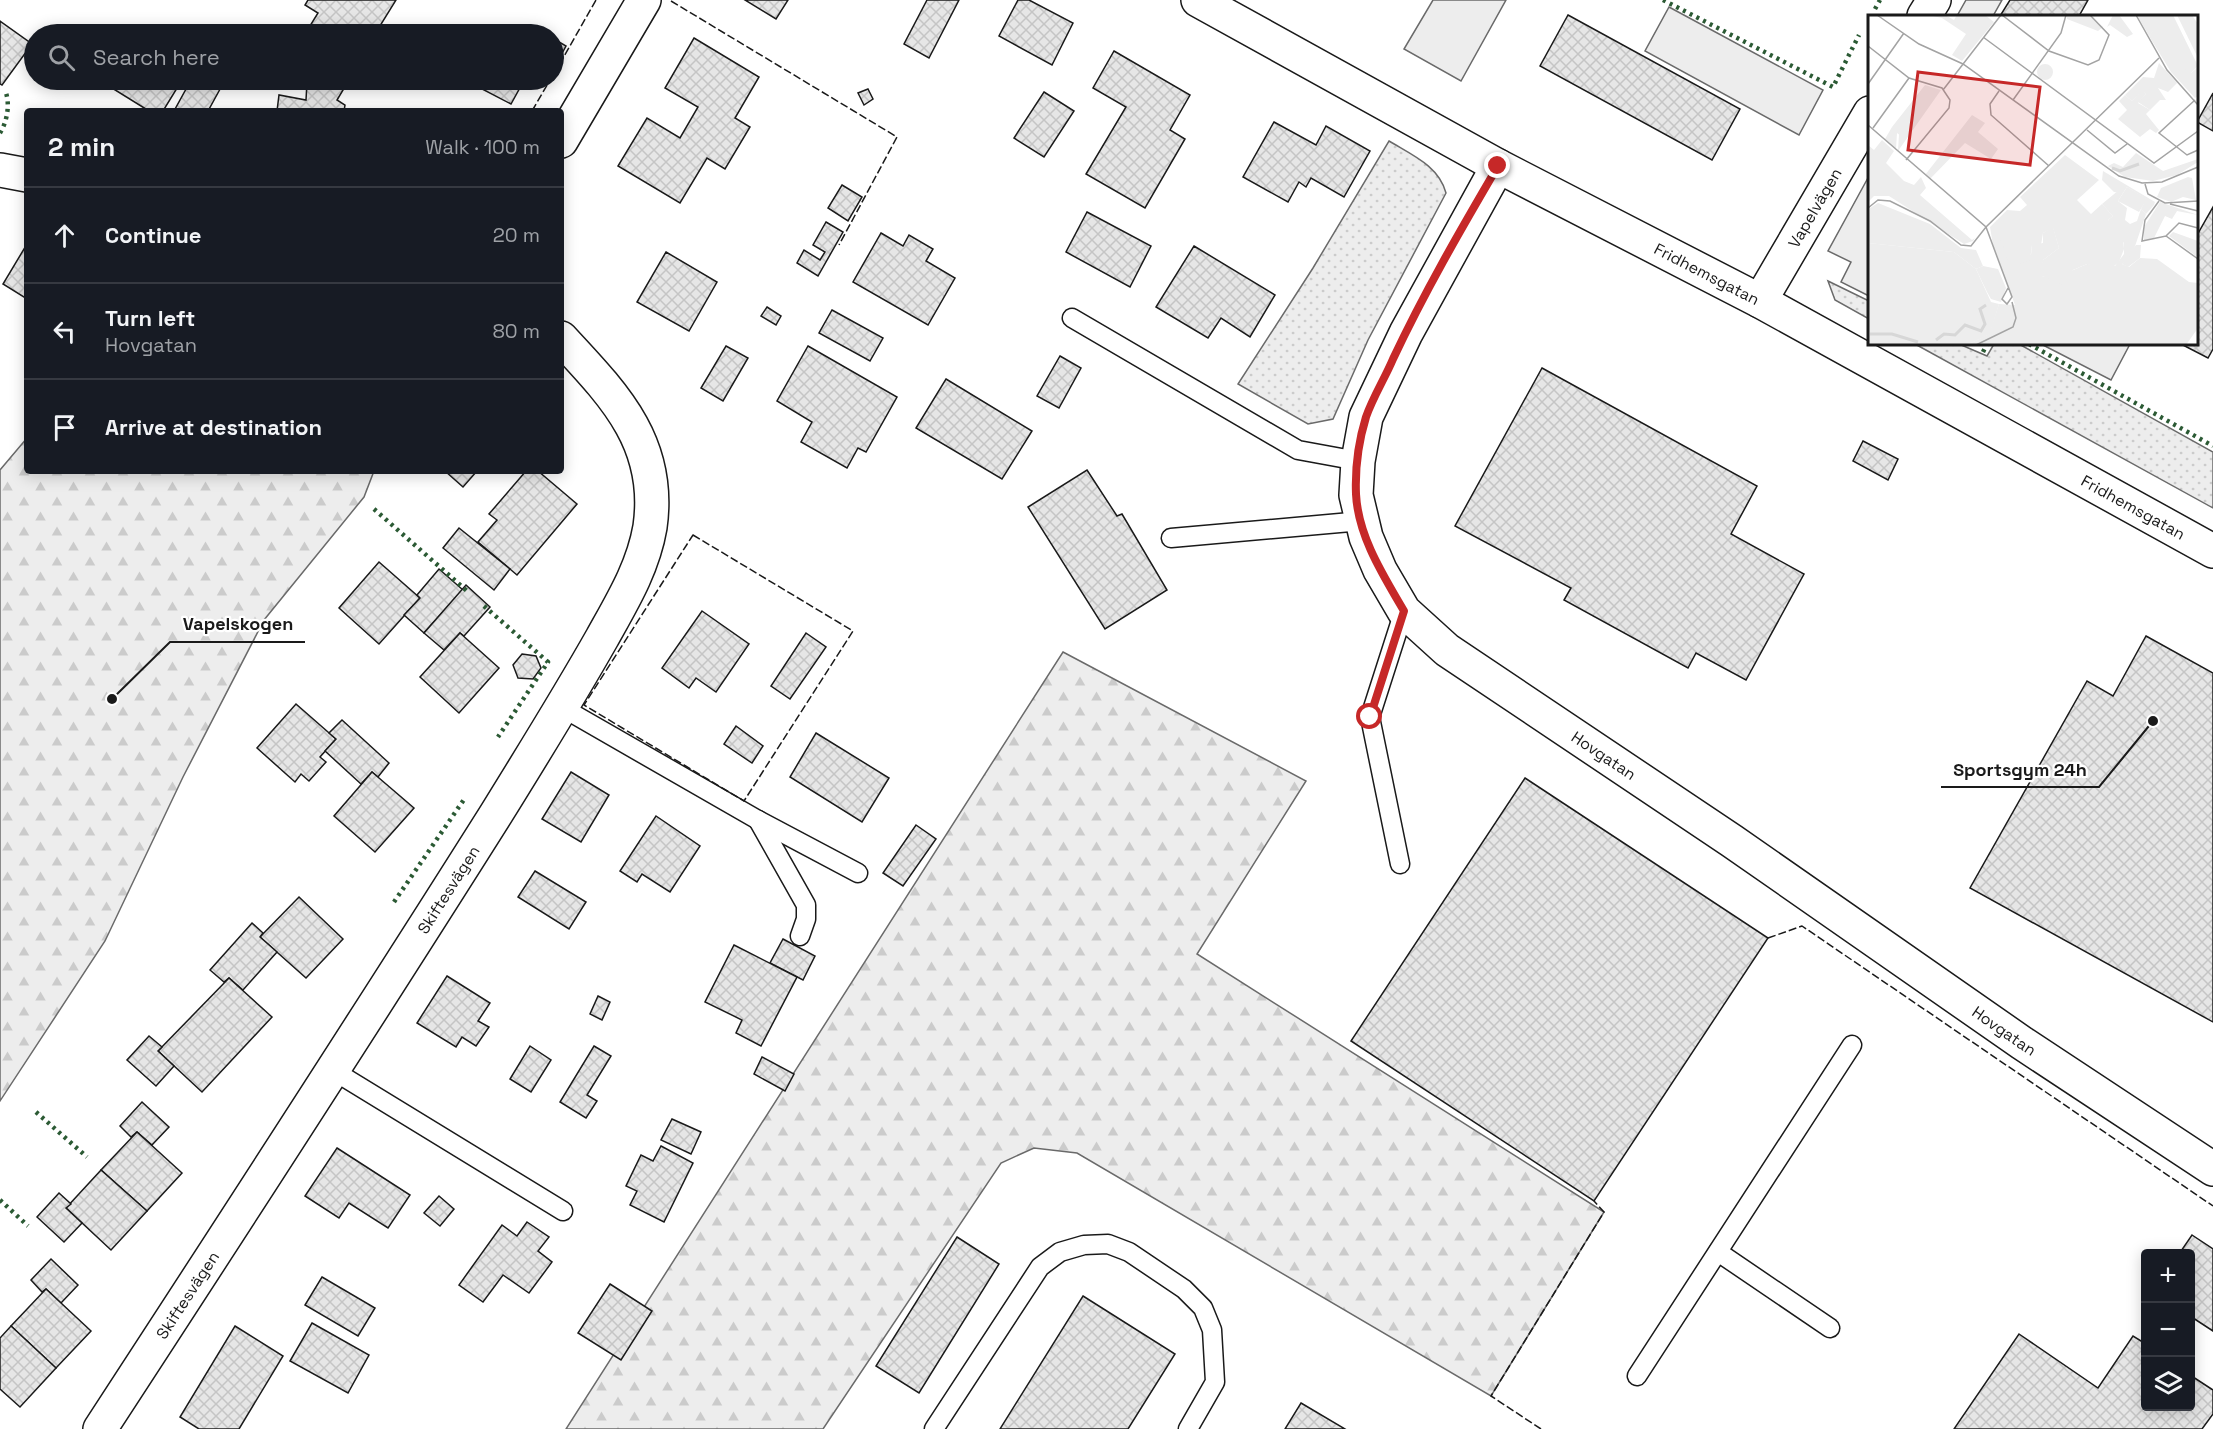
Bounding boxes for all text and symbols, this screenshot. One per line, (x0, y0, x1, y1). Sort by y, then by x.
inset map (1868, 15, 2198, 345)
search box (24, 24, 564, 90)
icon: search (45, 41, 78, 74)
text: Search here (93, 43, 220, 71)
text: 2 min (48, 130, 115, 164)
text: Walk · 100 m (425, 134, 540, 160)
route end (1484, 152, 1510, 178)
street label: Vapelvägen (1783, 164, 1846, 252)
icon: ahead (48, 219, 81, 252)
text: Continue (105, 221, 201, 249)
text: 20 m (493, 222, 540, 248)
street label: Fridhemsgatan (1651, 238, 1763, 310)
text: Turn left (105, 304, 195, 332)
icon: left (48, 315, 81, 348)
text: 80 m (492, 318, 540, 344)
text: Hovgatan (105, 332, 197, 358)
icon: arrive (48, 411, 81, 444)
text: Arrive at destination (105, 413, 322, 441)
street label: Fridhemsgatan (2078, 470, 2189, 544)
callout: Vapelskogen (170, 606, 305, 642)
text: Vapelskogen (183, 612, 293, 635)
route start (1356, 703, 1382, 729)
street label: Hovgatan (1567, 726, 1640, 784)
callout: Sportsgym 24h (1941, 751, 2099, 787)
text: Sportsgym 24h (1953, 758, 2087, 781)
street label: Skiftesvägen (412, 841, 484, 938)
street label: Hovgatan (1968, 1001, 2041, 1060)
street label: Skiftesvägen (151, 1247, 224, 1343)
map controls (2141, 1249, 2195, 1411)
button: + (2141, 1249, 2195, 1303)
button: − (2141, 1303, 2195, 1357)
button: layers (2141, 1357, 2195, 1411)

